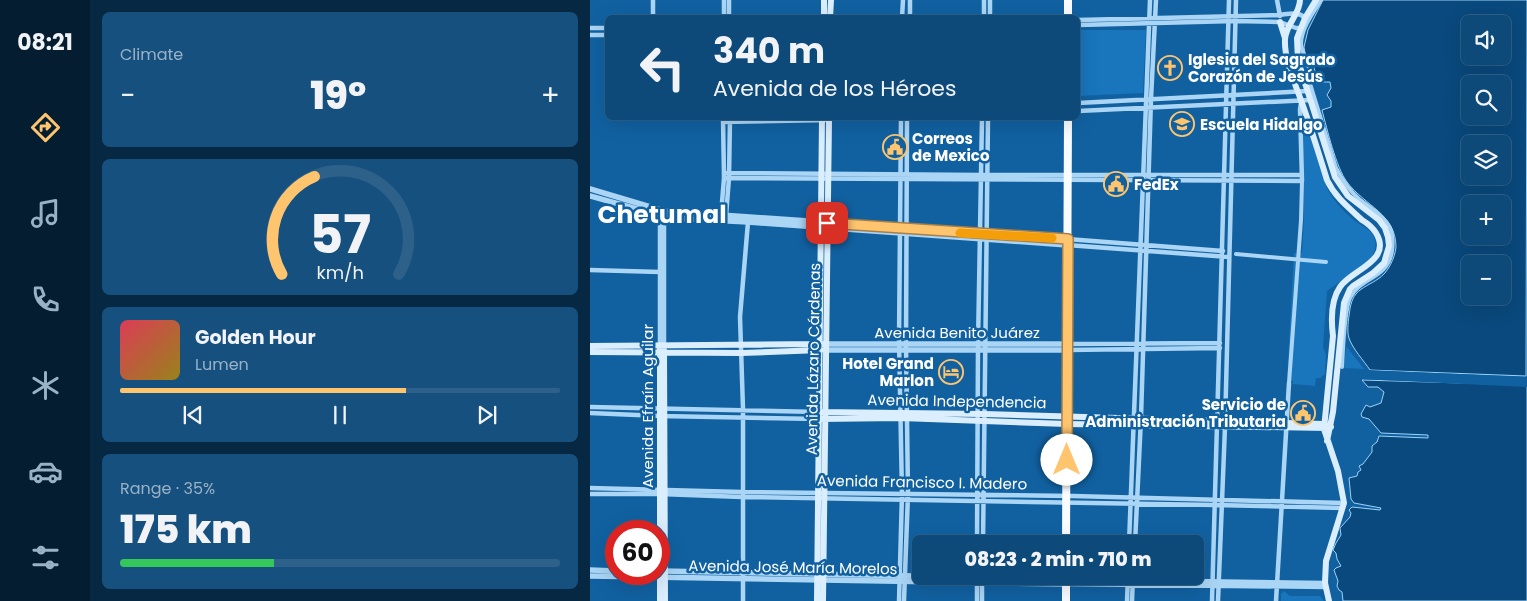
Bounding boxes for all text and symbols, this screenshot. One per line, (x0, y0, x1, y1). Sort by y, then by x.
map controls (1461, 15, 1511, 305)
button: sound (1461, 15, 1511, 65)
text: 340 m (713, 26, 825, 75)
text: 08:21 (17, 27, 73, 58)
icon: left (630, 35, 695, 100)
text: Climate (120, 43, 183, 66)
place label: Iglesia del Sagrado Corazón de Jesús (1188, 49, 1336, 87)
church icon: Iglesia del Sagrado Corazón de Jesús (1157, 55, 1183, 81)
text: 19° (310, 69, 366, 122)
text: Avenida de los Héroes (713, 73, 956, 104)
button: search (1461, 75, 1511, 125)
text: − (120, 76, 135, 115)
text: + (541, 76, 560, 115)
icon: directions (28, 110, 63, 145)
school or university icon: Escuela Hidalgo (1169, 111, 1195, 137)
place label: Escuela Hidalgo (1200, 114, 1323, 135)
place label: Correos de Mexico (912, 128, 990, 166)
public building icon: Correos de Mexico (882, 134, 908, 160)
button: layers (1461, 135, 1511, 185)
public building icon: FedEx (1103, 171, 1129, 197)
place label: FedEx (1134, 174, 1179, 195)
button: + (1461, 195, 1511, 245)
icon: music (28, 196, 63, 231)
district label: Chetumal (597, 197, 727, 232)
text: 57 (309, 198, 371, 271)
pin (806, 202, 848, 244)
icon: arrive (813, 209, 841, 237)
button: − (1461, 255, 1511, 305)
text: km/h (316, 260, 364, 285)
street label: Avenida Lázaro Cárdenas (801, 262, 825, 455)
icon: phone (28, 282, 63, 317)
street label: Avenida Benito Juárez (874, 322, 1040, 343)
text: Golden Hour (195, 324, 316, 351)
street label: Avenida Efraín Aguilar (637, 324, 658, 488)
text: Lumen (195, 353, 249, 376)
place label: Hotel Grand Marlon (842, 353, 934, 391)
hotel icon: Hotel Grand Marlon (938, 359, 964, 385)
icon: climate (28, 368, 63, 403)
street label: Avenida Independencia (867, 389, 1047, 413)
place label: Servicio de Administración Tributaria (1085, 394, 1286, 432)
public building icon: Servicio de Administración Tributaria (1290, 400, 1316, 426)
icon: previous (179, 401, 207, 429)
icon: pause (326, 401, 354, 429)
icon: next (473, 401, 501, 429)
position arrow (1040, 433, 1092, 485)
icon: car (28, 454, 63, 489)
street label: Avenida Francisco I. Madero (817, 470, 1027, 494)
text: Range · 35% (120, 477, 215, 500)
text: 175 km (120, 503, 252, 556)
speed limit sign: 60 (605, 520, 670, 585)
icon: filters (28, 540, 63, 575)
text: 08:23 · 2 min · 710 m (964, 546, 1152, 573)
street label: Avenida José María Morelos (688, 555, 898, 579)

